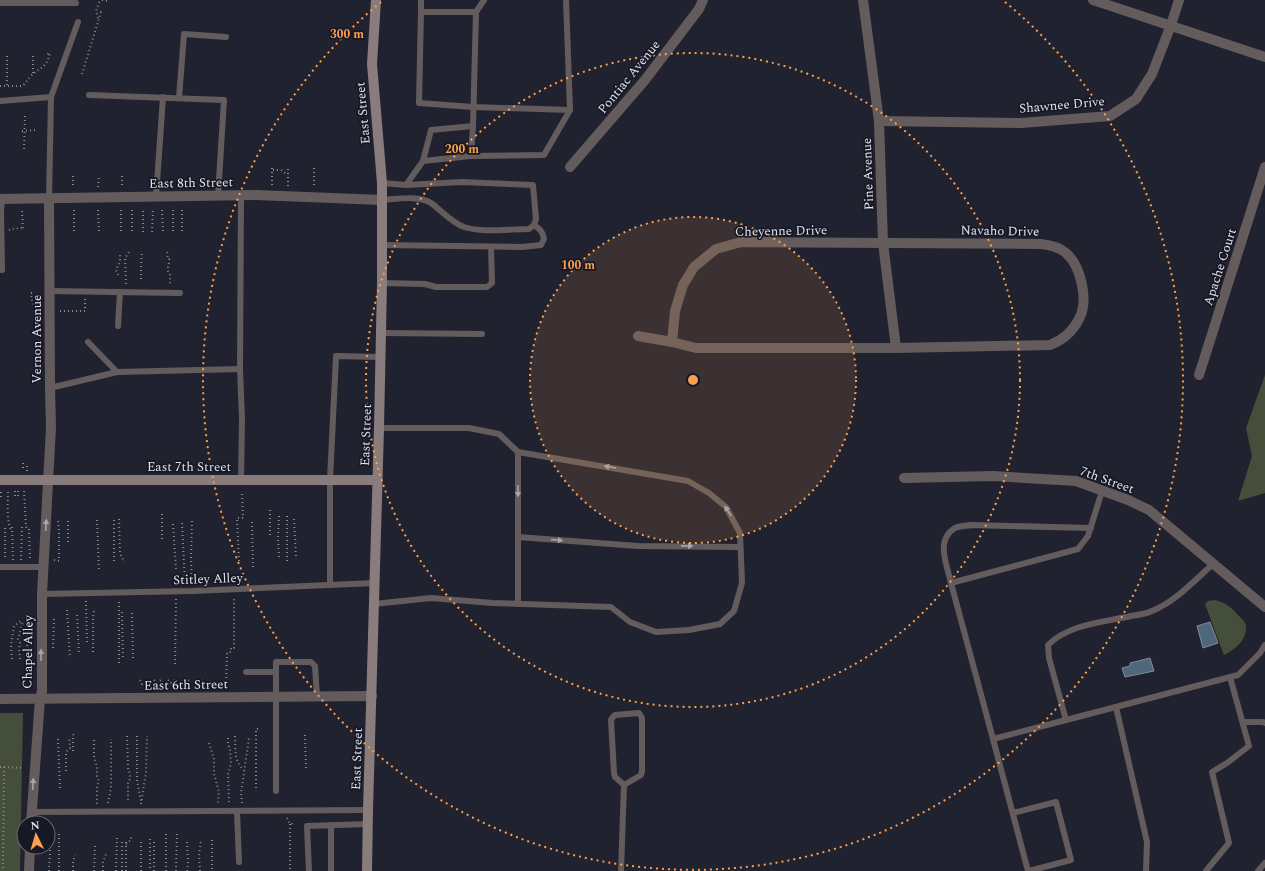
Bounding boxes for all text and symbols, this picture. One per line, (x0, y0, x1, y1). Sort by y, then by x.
text: 300 m (330, 25, 364, 44)
street label: Pontiac Avenue (593, 36, 665, 118)
street label: East Street (350, 81, 376, 145)
street label: Shawnee Drive (1018, 91, 1106, 119)
street label: Pine Avenue (857, 137, 879, 211)
text: 200 m (445, 140, 479, 159)
street label: East 8th Street (149, 172, 234, 194)
street label: Cheyenne Drive (735, 220, 827, 242)
street label: Navaho Drive (960, 220, 1040, 242)
street label: Apache Court (1198, 225, 1242, 308)
text: 100 m (561, 256, 595, 275)
street label: Vernon Avenue (27, 295, 47, 383)
centre of rings (686, 373, 700, 387)
street label: East Street (355, 403, 377, 466)
street label: East 7th Street (147, 457, 231, 477)
street label: 7th Street (1077, 461, 1137, 499)
one-way arrow (604, 464, 616, 470)
one-way arrow (515, 485, 521, 498)
one-way arrow (724, 505, 731, 517)
one-way arrow (43, 519, 50, 531)
one-way arrow (551, 536, 563, 543)
one-way arrow (681, 543, 694, 549)
street label: Stitley Alley (173, 568, 244, 590)
street label: Chapel Alley (17, 614, 39, 689)
one-way arrow (38, 648, 44, 661)
street label: East 6th Street (144, 674, 229, 696)
street label: East Street (346, 727, 368, 790)
one-way arrow (30, 778, 37, 790)
north arrow (16, 815, 56, 855)
text: N (30, 817, 40, 834)

